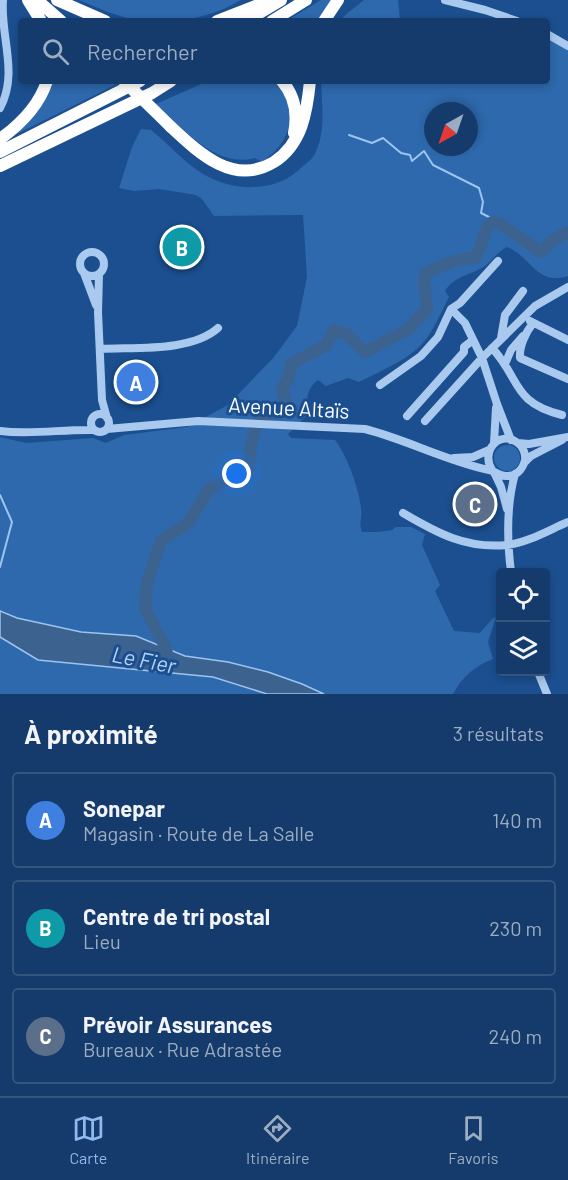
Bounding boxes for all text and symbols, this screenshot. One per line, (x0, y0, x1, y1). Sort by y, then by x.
search box (18, 18, 550, 84)
icon: search (39, 35, 72, 68)
text: Rechercher (87, 38, 198, 64)
north arrow (424, 102, 478, 156)
pin: B (162, 224, 201, 270)
pin: A (116, 360, 156, 404)
street label: Avenue Altaïs (228, 391, 350, 423)
your location (222, 459, 251, 488)
pin: C (456, 482, 494, 526)
map controls (496, 568, 550, 676)
button: locate (496, 568, 550, 622)
button: layers (496, 622, 550, 676)
water label: Le Fier (110, 640, 179, 678)
text: À proximité (24, 718, 158, 749)
text: 3 résultats (453, 721, 544, 745)
text: Sonepar (83, 795, 165, 821)
text: A (39, 808, 52, 832)
text: 140 m (492, 808, 542, 832)
text: Magasin · Route de La Salle (83, 821, 314, 845)
text: Centre de tri postal (83, 903, 270, 929)
text: B (39, 916, 52, 940)
text: 230 m (489, 916, 542, 940)
text: Lieu (83, 929, 121, 953)
text: Prévoir Assurances (83, 1011, 272, 1037)
text: C (39, 1024, 52, 1048)
text: 240 m (488, 1024, 542, 1048)
text: Bureaux · Rue Adrastée (83, 1037, 282, 1061)
tab: Carte (69, 1112, 107, 1167)
tab: Itinéraire (246, 1112, 310, 1167)
tab: Favoris (448, 1112, 499, 1167)

